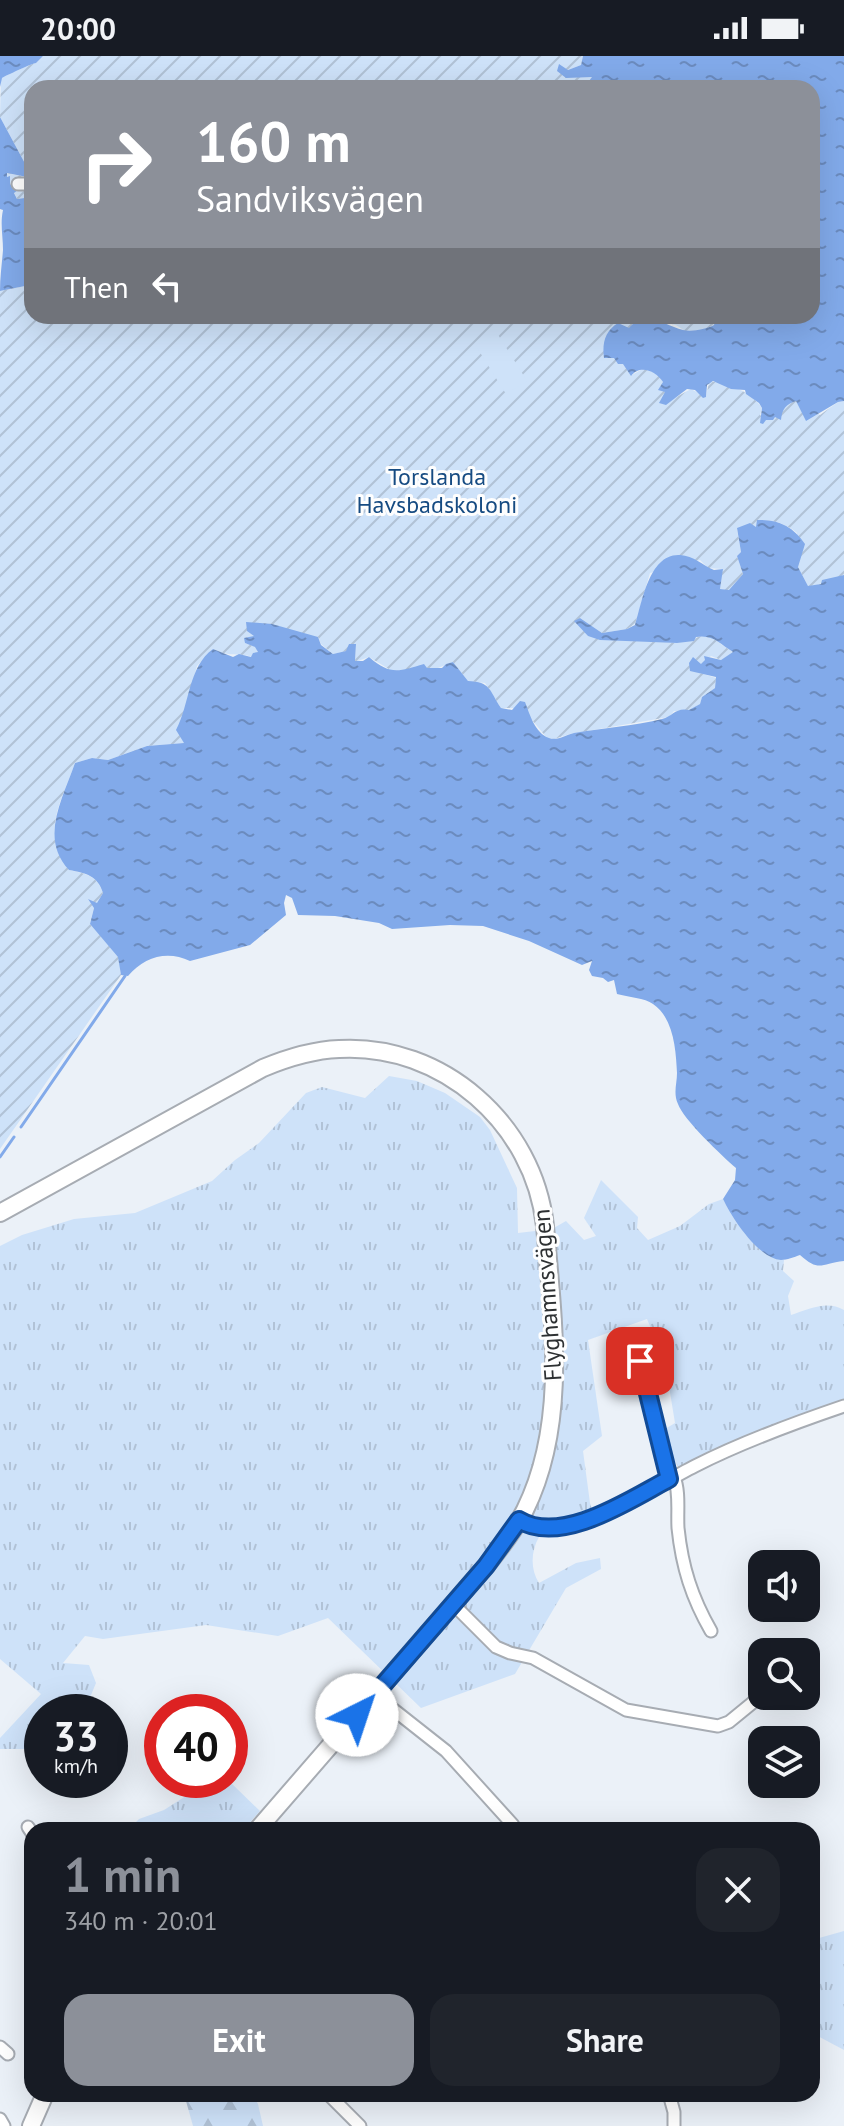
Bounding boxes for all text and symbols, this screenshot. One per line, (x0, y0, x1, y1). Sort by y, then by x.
text: 20:00 (40, 9, 116, 48)
text: 160 m (196, 105, 351, 177)
icon: right (64, 112, 168, 216)
text: Sandviksvägen (196, 175, 424, 222)
icon: left (145, 264, 189, 308)
text: Then (64, 267, 129, 306)
park label: Torslanda Havsbadskoloni (356, 461, 518, 520)
street label: Flyghamnsvägen (526, 1208, 568, 1382)
pin (606, 1327, 674, 1395)
icon: arrive (618, 1339, 662, 1383)
map controls (748, 1550, 820, 1798)
button: sound (748, 1550, 820, 1622)
button: search (748, 1638, 820, 1710)
position arrow (315, 1673, 399, 1757)
speed limit sign: 40 (144, 1694, 248, 1798)
text: 33 (53, 1710, 99, 1762)
button: layers (748, 1726, 820, 1798)
text: km/h (54, 1753, 98, 1779)
text: 1 min (64, 1843, 181, 1905)
button: close (696, 1848, 780, 1932)
text: 340 m · 20:01 (64, 1904, 218, 1937)
button: Exit (64, 1994, 414, 2086)
button: Share (430, 1994, 780, 2086)

